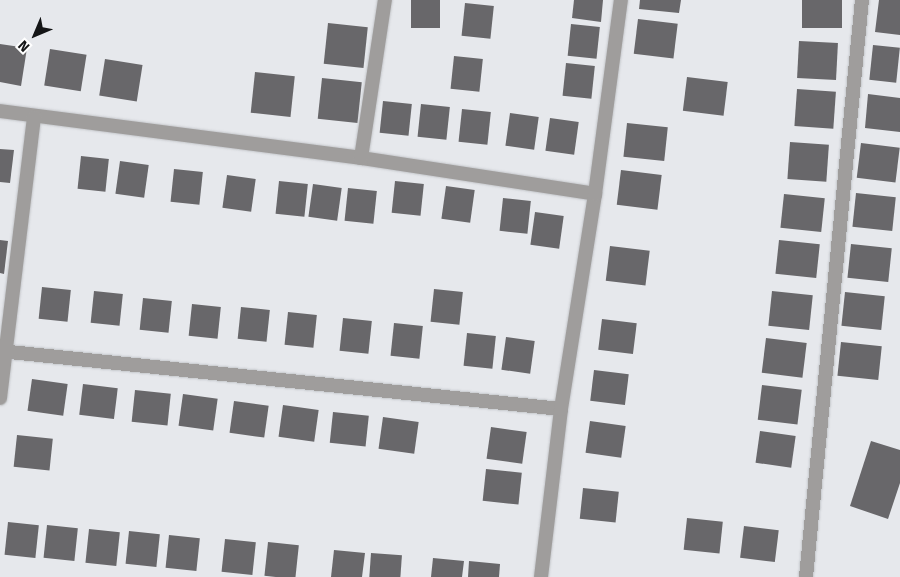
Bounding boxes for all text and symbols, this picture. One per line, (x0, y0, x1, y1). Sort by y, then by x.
north arrow (10, 10, 60, 60)
text: N (15, 37, 33, 55)

